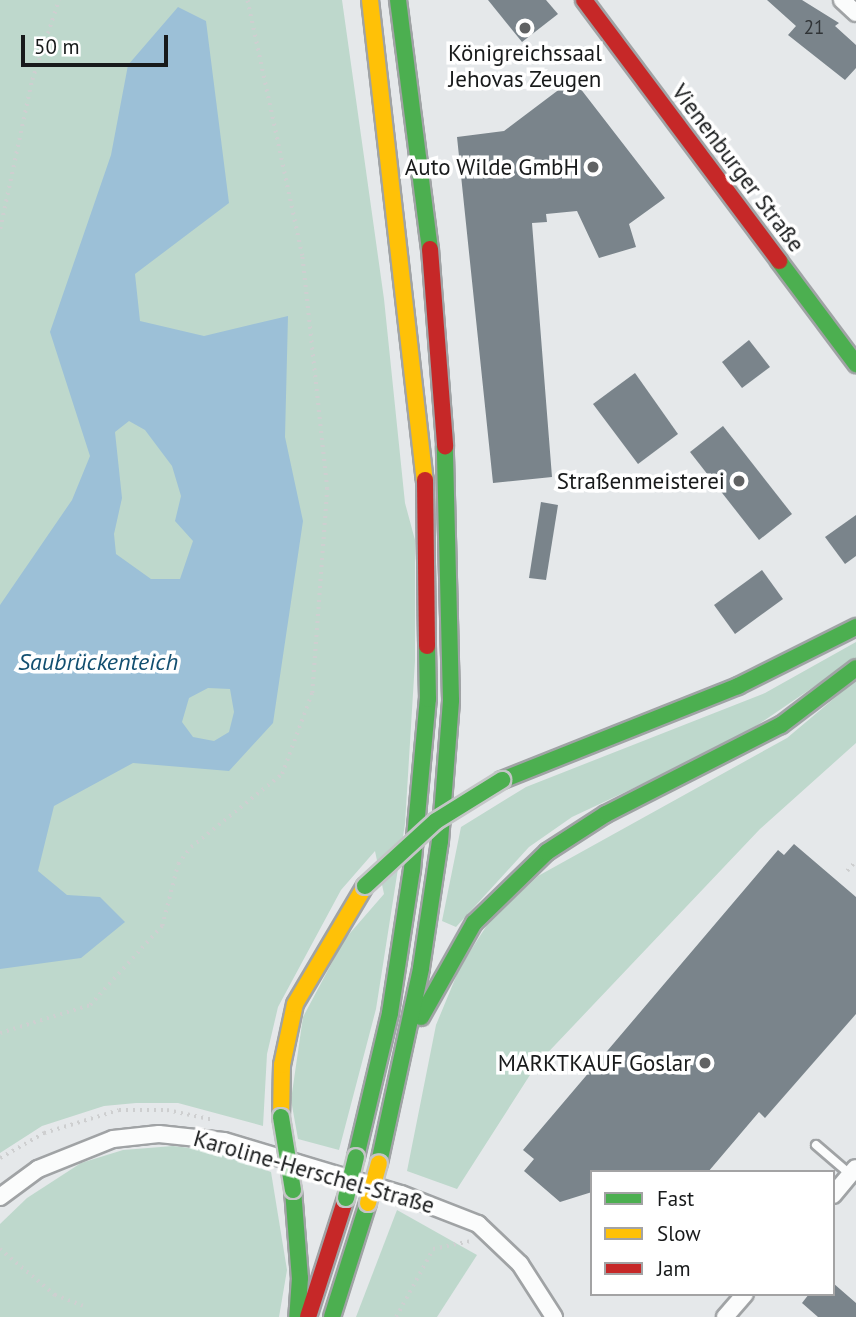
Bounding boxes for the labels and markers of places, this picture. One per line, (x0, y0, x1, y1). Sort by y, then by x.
marker: Königreichssaal Jehovas Zeugen (517, 20, 533, 36)
place label: Königreichssaal Jehovas Zeugen (448, 39, 602, 93)
place label: Auto Wilde GmbH (404, 153, 579, 181)
marker: Auto Wilde GmbH (585, 159, 601, 175)
place label: Straßenmeisterei (557, 467, 725, 495)
marker: Straßenmeisterei (731, 473, 747, 489)
place label: MARKTKAUF Goslar (498, 1049, 691, 1077)
marker: MARKTKAUF Goslar (697, 1055, 713, 1071)

